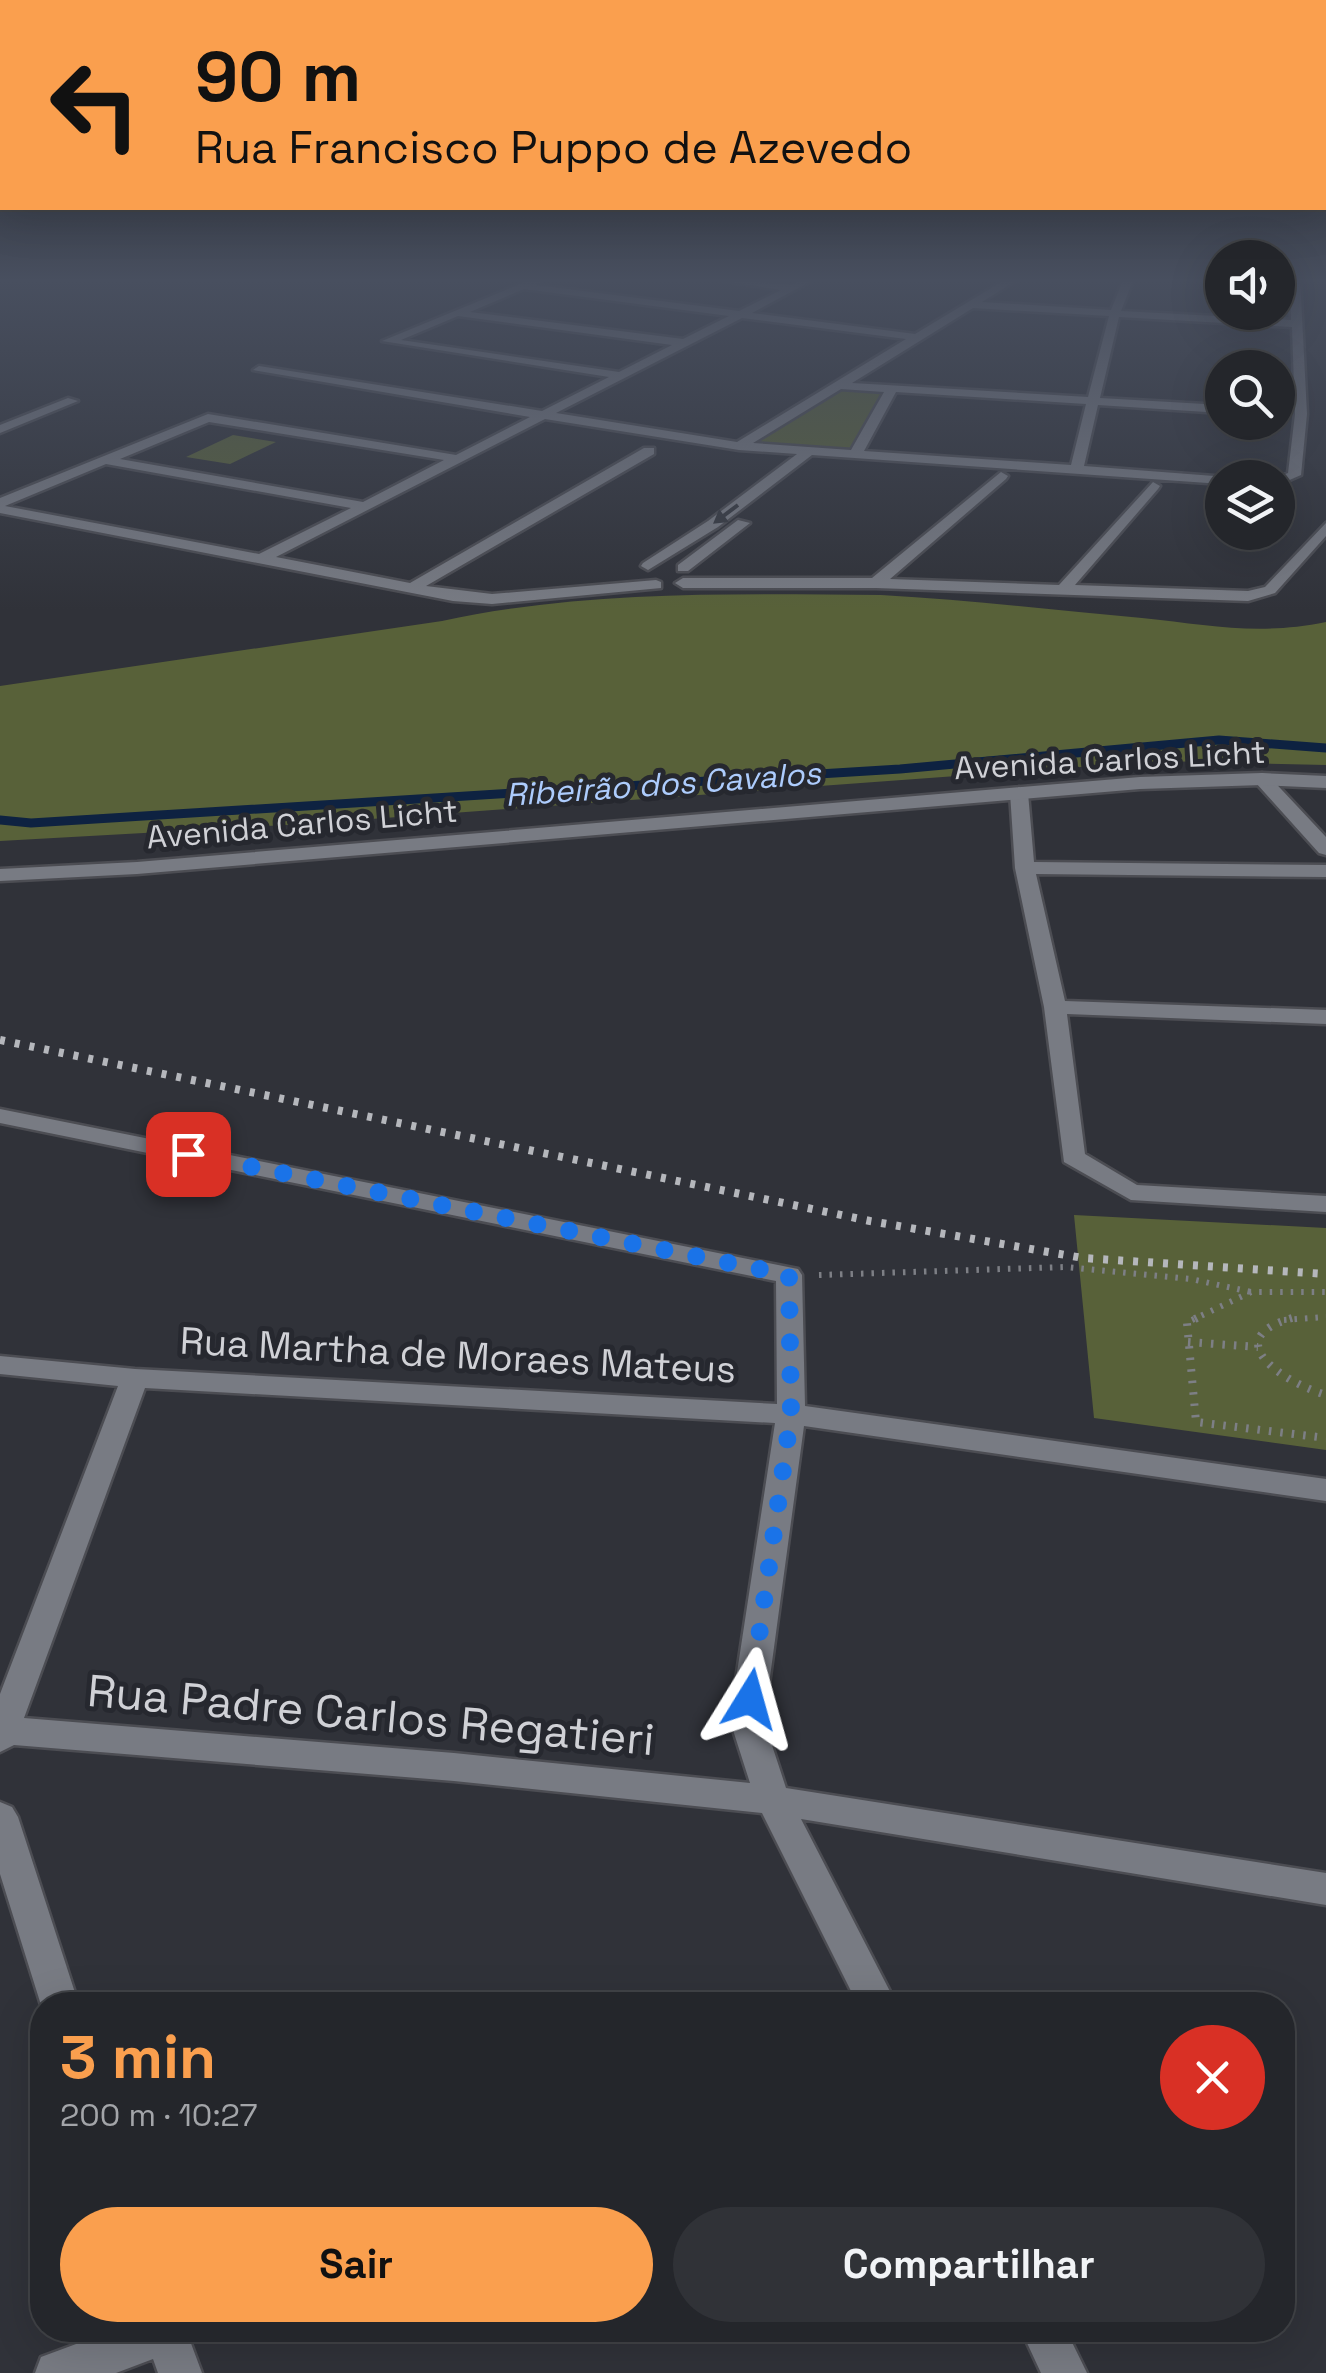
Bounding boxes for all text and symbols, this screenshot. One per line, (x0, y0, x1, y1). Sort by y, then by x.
text: 90 m (195, 32, 361, 121)
icon: left (30, 40, 160, 170)
text: Rua Francisco Puppo de Azevedo (195, 119, 912, 176)
map controls (1205, 240, 1295, 550)
button: sound (1205, 240, 1295, 330)
button: search (1205, 350, 1295, 440)
button: layers (1205, 460, 1295, 550)
one-way arrow (713, 504, 739, 524)
street label: Avenida Carlos Licht (953, 732, 1267, 788)
water label: Ribeirão dos Cavalos (504, 753, 823, 815)
street label: Avenida Carlos Licht (145, 790, 459, 858)
pin (146, 1112, 231, 1197)
icon: arrive (161, 1127, 216, 1182)
street label: Rua Martha de Moraes Mateus (179, 1316, 737, 1394)
position arrow (698, 1647, 802, 1751)
street label: Rua Padre Carlos Regatieri (85, 1662, 657, 1768)
text: 3 min (60, 2019, 216, 2096)
button: close (1160, 2025, 1265, 2130)
text: 200 m · 10:27 (60, 2095, 258, 2135)
button: Sair (60, 2207, 653, 2322)
button: Compartilhar (673, 2207, 1265, 2322)

